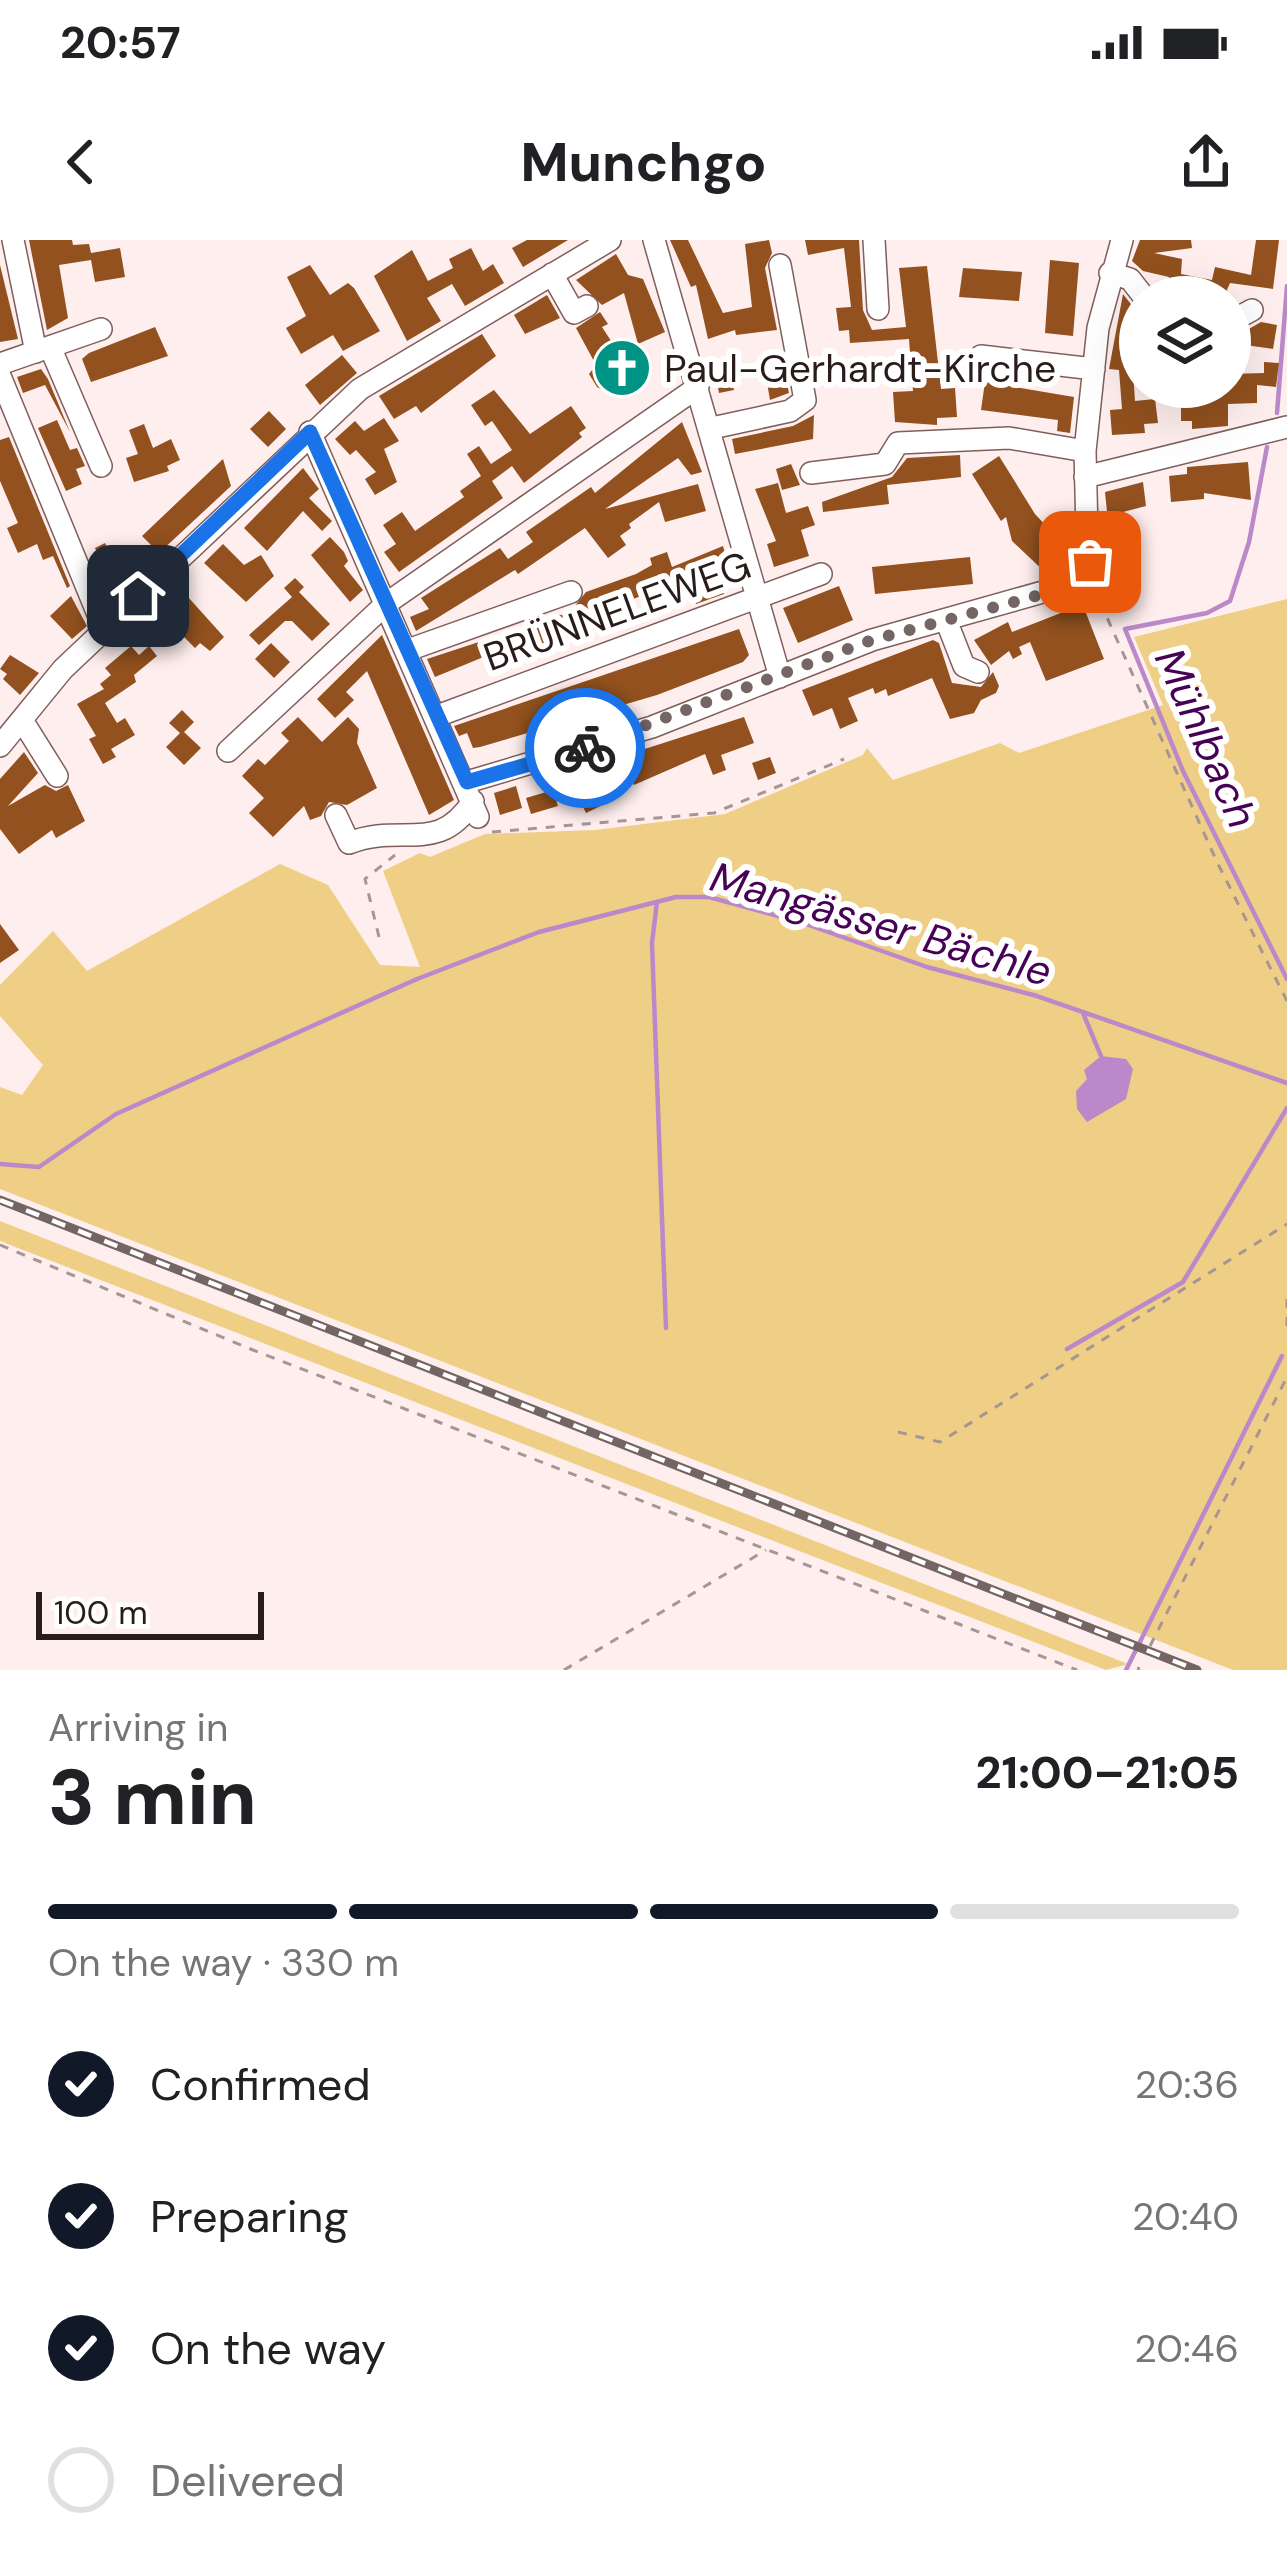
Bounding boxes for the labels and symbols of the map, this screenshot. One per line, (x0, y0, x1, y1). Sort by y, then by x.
church icon: Paul-Gerhardt-Kirche (591, 337, 653, 399)
place label: Paul-Gerhardt-Kirche (664, 343, 1056, 394)
pin (1039, 511, 1141, 613)
street label: BRÜNNELEWEG (477, 539, 757, 683)
pin (87, 545, 189, 647)
water label: Mühlbach (1142, 640, 1270, 836)
courier (525, 688, 645, 808)
water label: Mangässer Bächle (704, 849, 1058, 999)
scale bar (36, 1586, 264, 1639)

